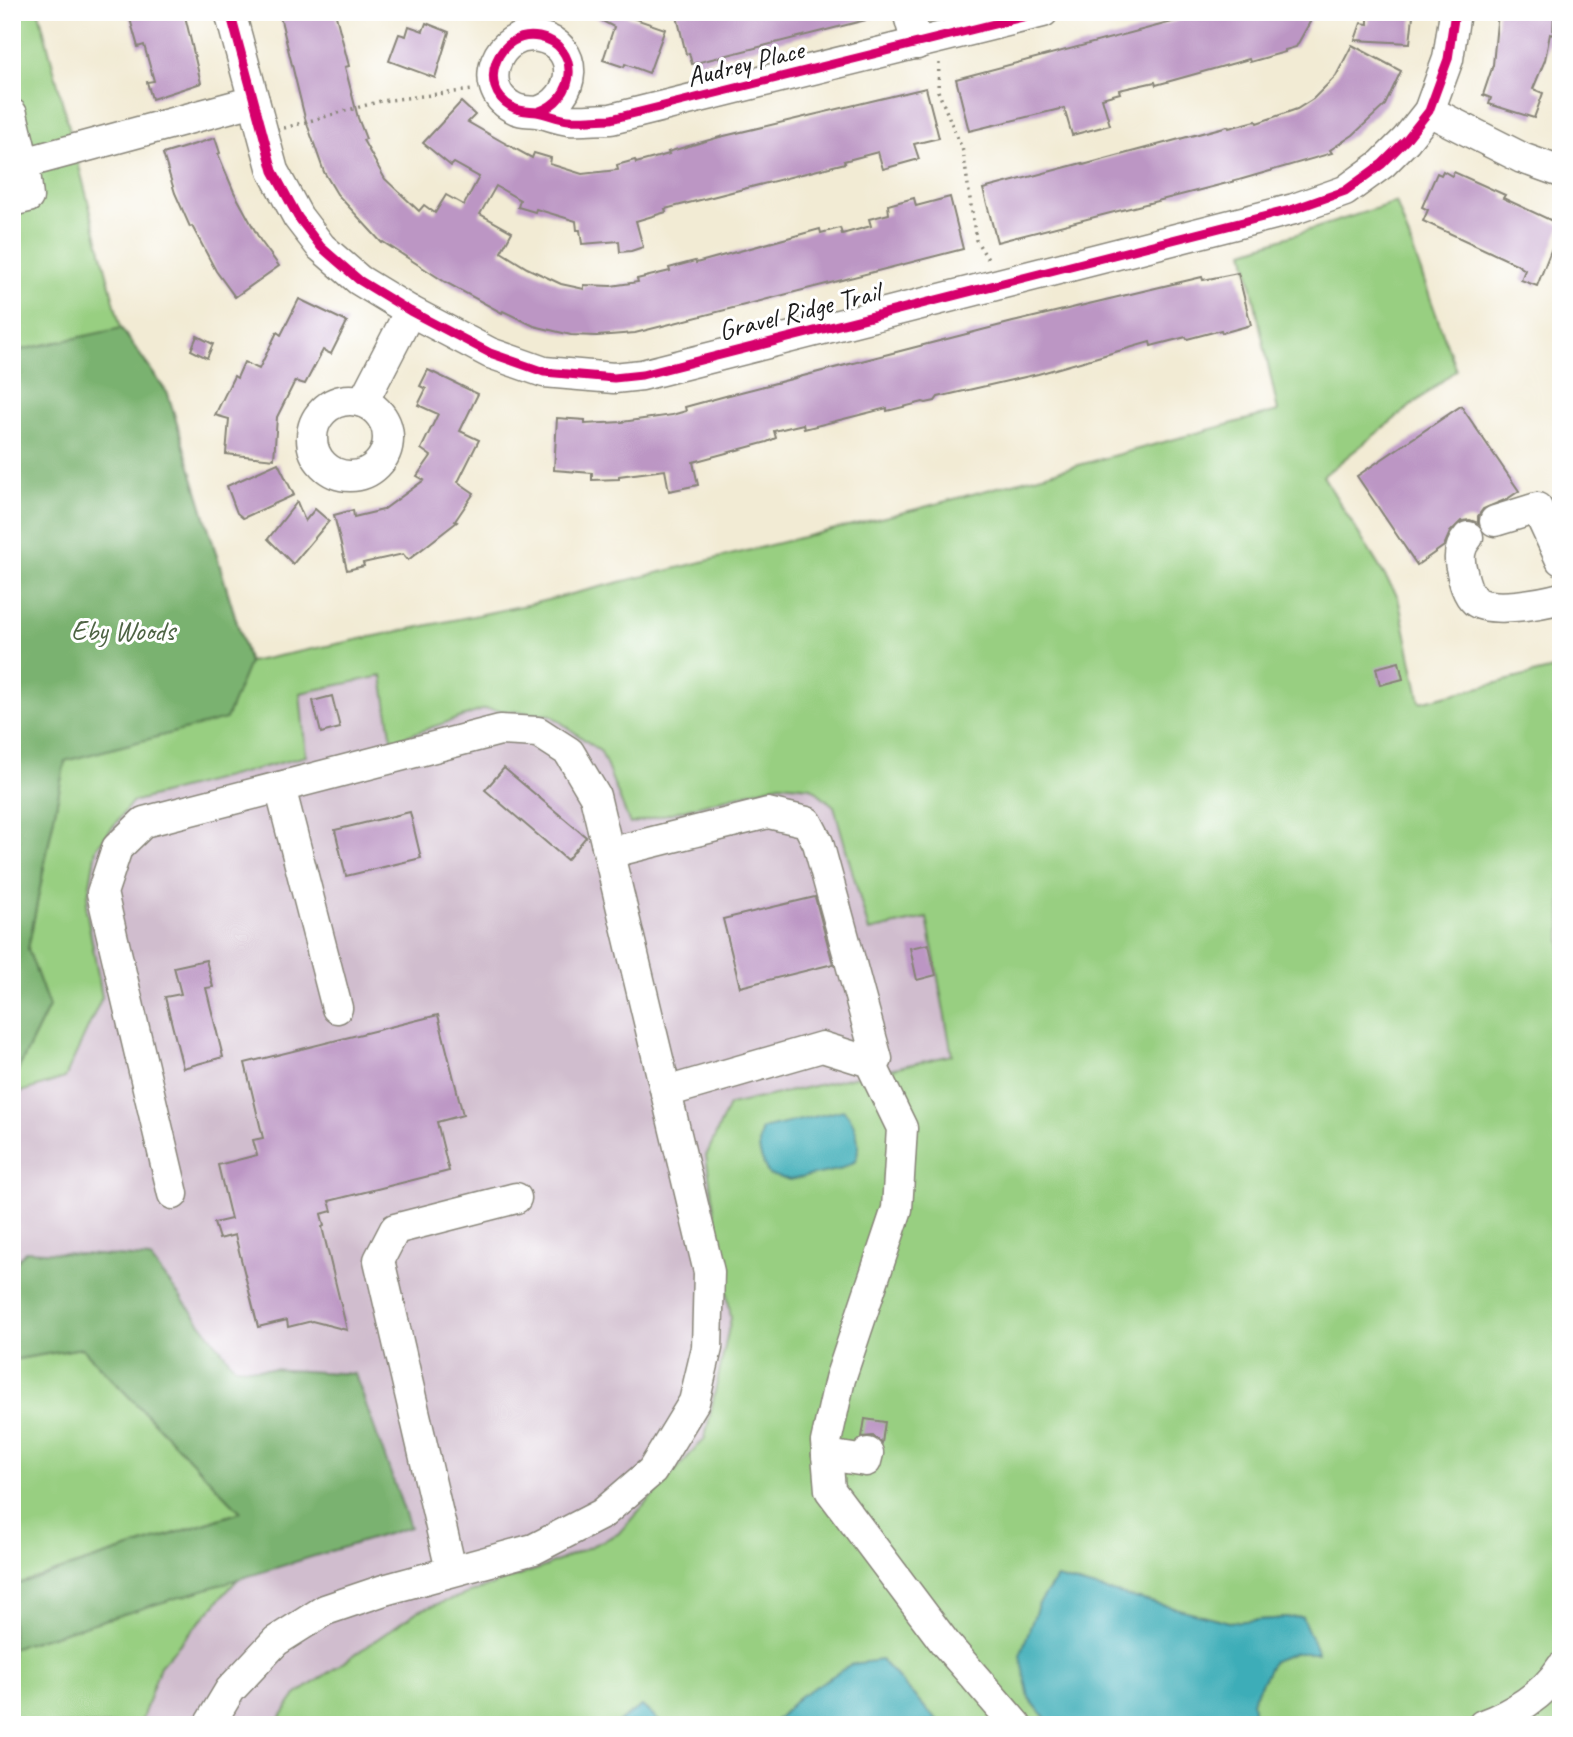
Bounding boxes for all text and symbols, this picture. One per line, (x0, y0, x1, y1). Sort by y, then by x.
street label: Audrey Place (683, 31, 809, 94)
street label: Gravel Ridge Trail (715, 273, 888, 348)
park label: Eby Woods (71, 613, 177, 648)

